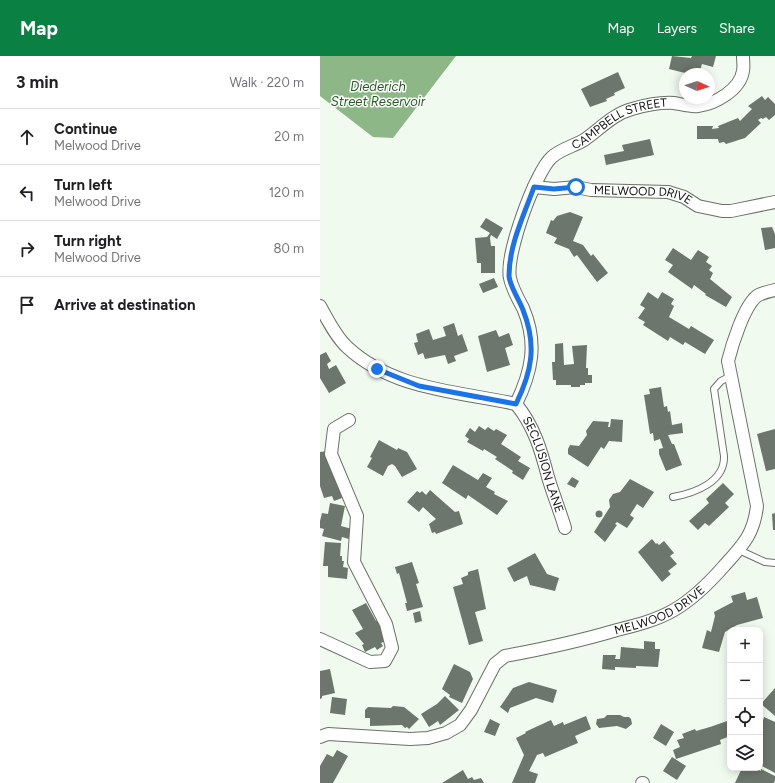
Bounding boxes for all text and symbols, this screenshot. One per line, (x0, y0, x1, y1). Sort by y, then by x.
text: Map (20, 17, 58, 40)
text: Map (607, 20, 635, 37)
text: Layers (657, 20, 697, 37)
text: Share (719, 20, 755, 37)
north arrow (679, 68, 715, 104)
text: 3 min (16, 72, 58, 92)
text: Walk · 220 m (229, 75, 304, 90)
water label: Diederich Street Reservoir (331, 79, 426, 109)
street label: CAMPBELL STREET (569, 96, 668, 152)
text: Continue (54, 120, 117, 138)
icon: ahead (16, 126, 38, 148)
text: 20 m (274, 129, 304, 144)
text: Melwood Drive (54, 138, 141, 153)
text: Turn left (54, 176, 112, 194)
route start (567, 178, 585, 196)
icon: left (16, 182, 38, 204)
street label: MELWOOD DRIVE (594, 183, 695, 207)
text: 120 m (269, 185, 304, 200)
text: Melwood Drive (54, 194, 141, 209)
text: Turn right (54, 232, 122, 250)
icon: right (16, 238, 38, 260)
text: 80 m (273, 241, 304, 256)
text: Melwood Drive (54, 250, 141, 265)
icon: arrive (16, 294, 38, 316)
text: Arrive at destination (54, 296, 195, 314)
route end (368, 360, 386, 378)
street label: SECLUSION LANE (520, 414, 566, 514)
street label: MELWOOD DRIVE (613, 583, 708, 637)
map controls (727, 627, 763, 771)
button: + (727, 627, 763, 663)
button: − (727, 663, 763, 699)
button: locate (727, 699, 763, 735)
button: layers (727, 735, 763, 771)

